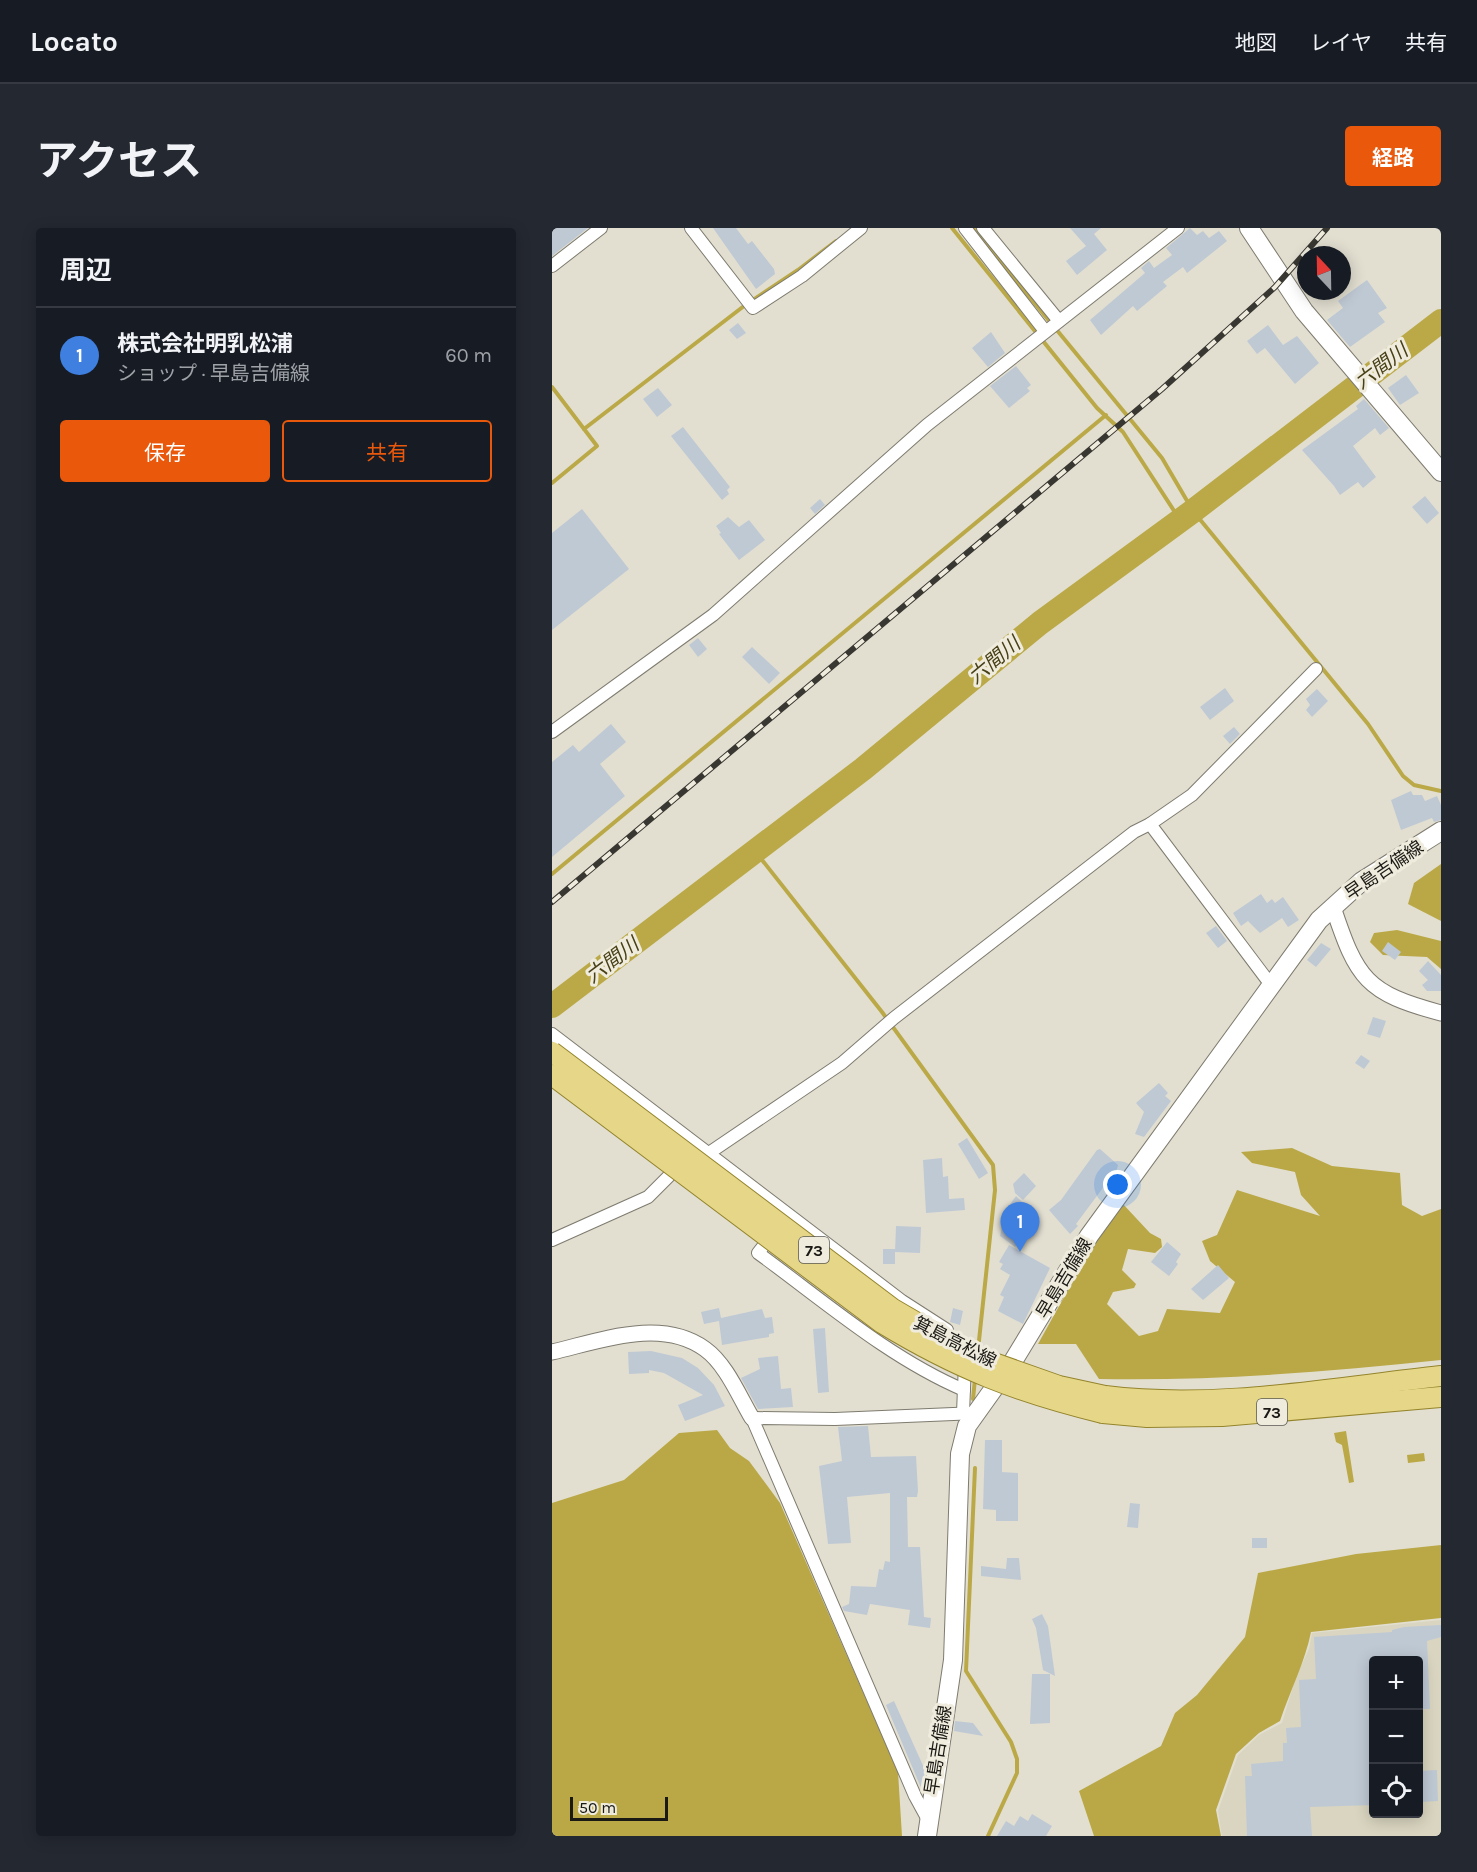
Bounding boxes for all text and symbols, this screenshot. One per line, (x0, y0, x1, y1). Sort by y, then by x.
text: Locato (30, 25, 118, 58)
text: 地図 (1235, 31, 1277, 55)
text: レイヤ (1310, 31, 1372, 55)
text: 共有 (1405, 31, 1447, 55)
button: 経路 (1345, 126, 1441, 186)
text: アクセス (36, 136, 202, 186)
north arrow (1297, 246, 1351, 300)
text: 周辺 (60, 255, 112, 286)
text: 株式会社明乳松浦 (117, 331, 293, 357)
water label: 六間川 (1350, 338, 1414, 394)
text: 1 (76, 344, 83, 367)
text: 60 m (445, 344, 492, 367)
text: ショップ · 早島吉備線 (117, 362, 310, 385)
button: 保存 (60, 420, 270, 482)
button: 共有 (282, 420, 492, 482)
water label: 六間川 (964, 631, 1026, 688)
street label: 早島吉備線 (1341, 836, 1427, 904)
water label: 六間川 (581, 932, 645, 988)
your location (1103, 1170, 1132, 1199)
pin: 1 (1000, 1202, 1040, 1252)
street label: 早島吉備線 (1031, 1234, 1097, 1322)
road number: 73 (799, 1237, 829, 1263)
street label: 箕島高松線 (910, 1312, 1000, 1372)
road number: 73 (1257, 1399, 1287, 1425)
map controls (1369, 1656, 1423, 1818)
button: + (1369, 1656, 1423, 1710)
street label: 早島吉備線 (920, 1704, 956, 1796)
button: − (1369, 1710, 1423, 1764)
button: locate (1369, 1764, 1423, 1818)
scale bar (570, 1794, 668, 1822)
text: 50 m (579, 1798, 616, 1817)

